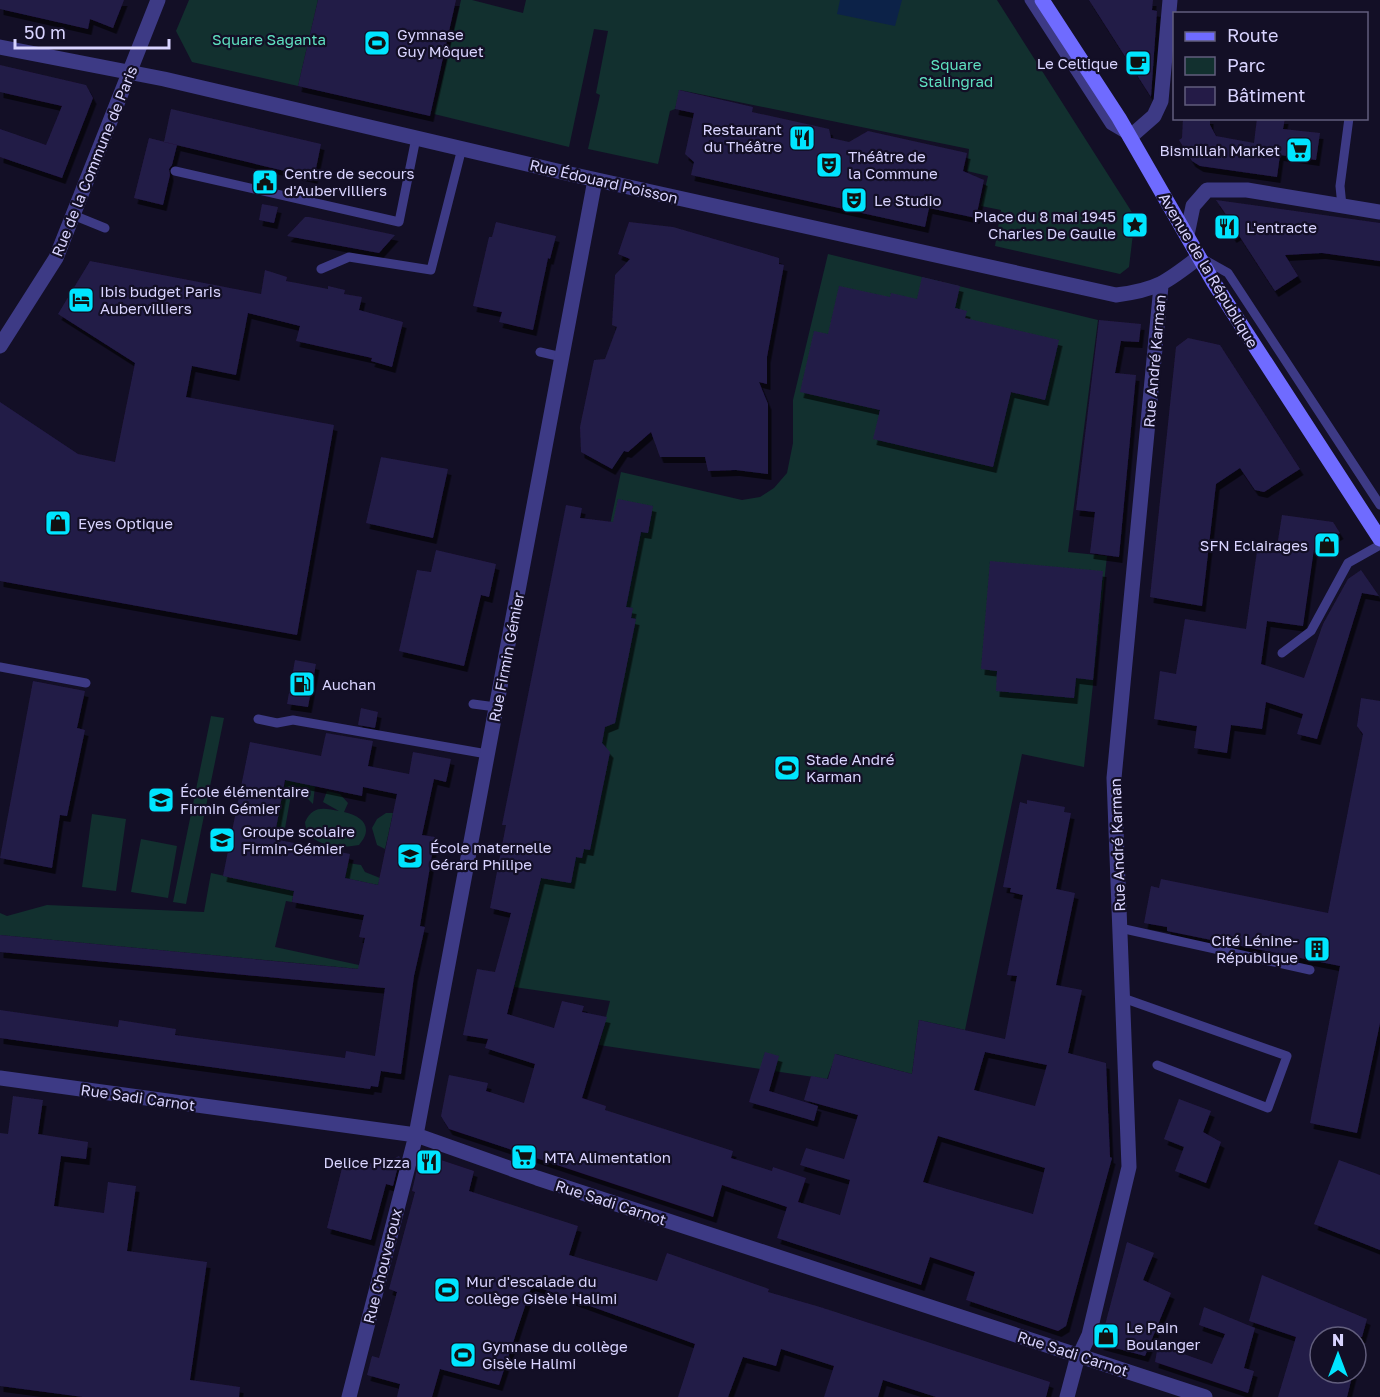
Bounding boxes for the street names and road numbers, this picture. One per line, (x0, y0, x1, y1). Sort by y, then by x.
street label: Rue de la Commune de Paris (47, 63, 141, 259)
street label: Rue Édouard Poisson (528, 155, 680, 207)
street label: Avenue de la République (1156, 189, 1263, 351)
street label: Rue André Karman (1139, 294, 1169, 428)
street label: Rue Firmin Gémier (485, 591, 527, 723)
street label: Rue André Karman (1106, 778, 1128, 912)
street label: Rue Sadi Carnot (80, 1080, 196, 1114)
street label: Rue Sadi Carnot (553, 1176, 669, 1228)
street label: Rue Chouveroux (359, 1207, 405, 1325)
street label: Rue Sadi Carnot (1015, 1327, 1131, 1379)

